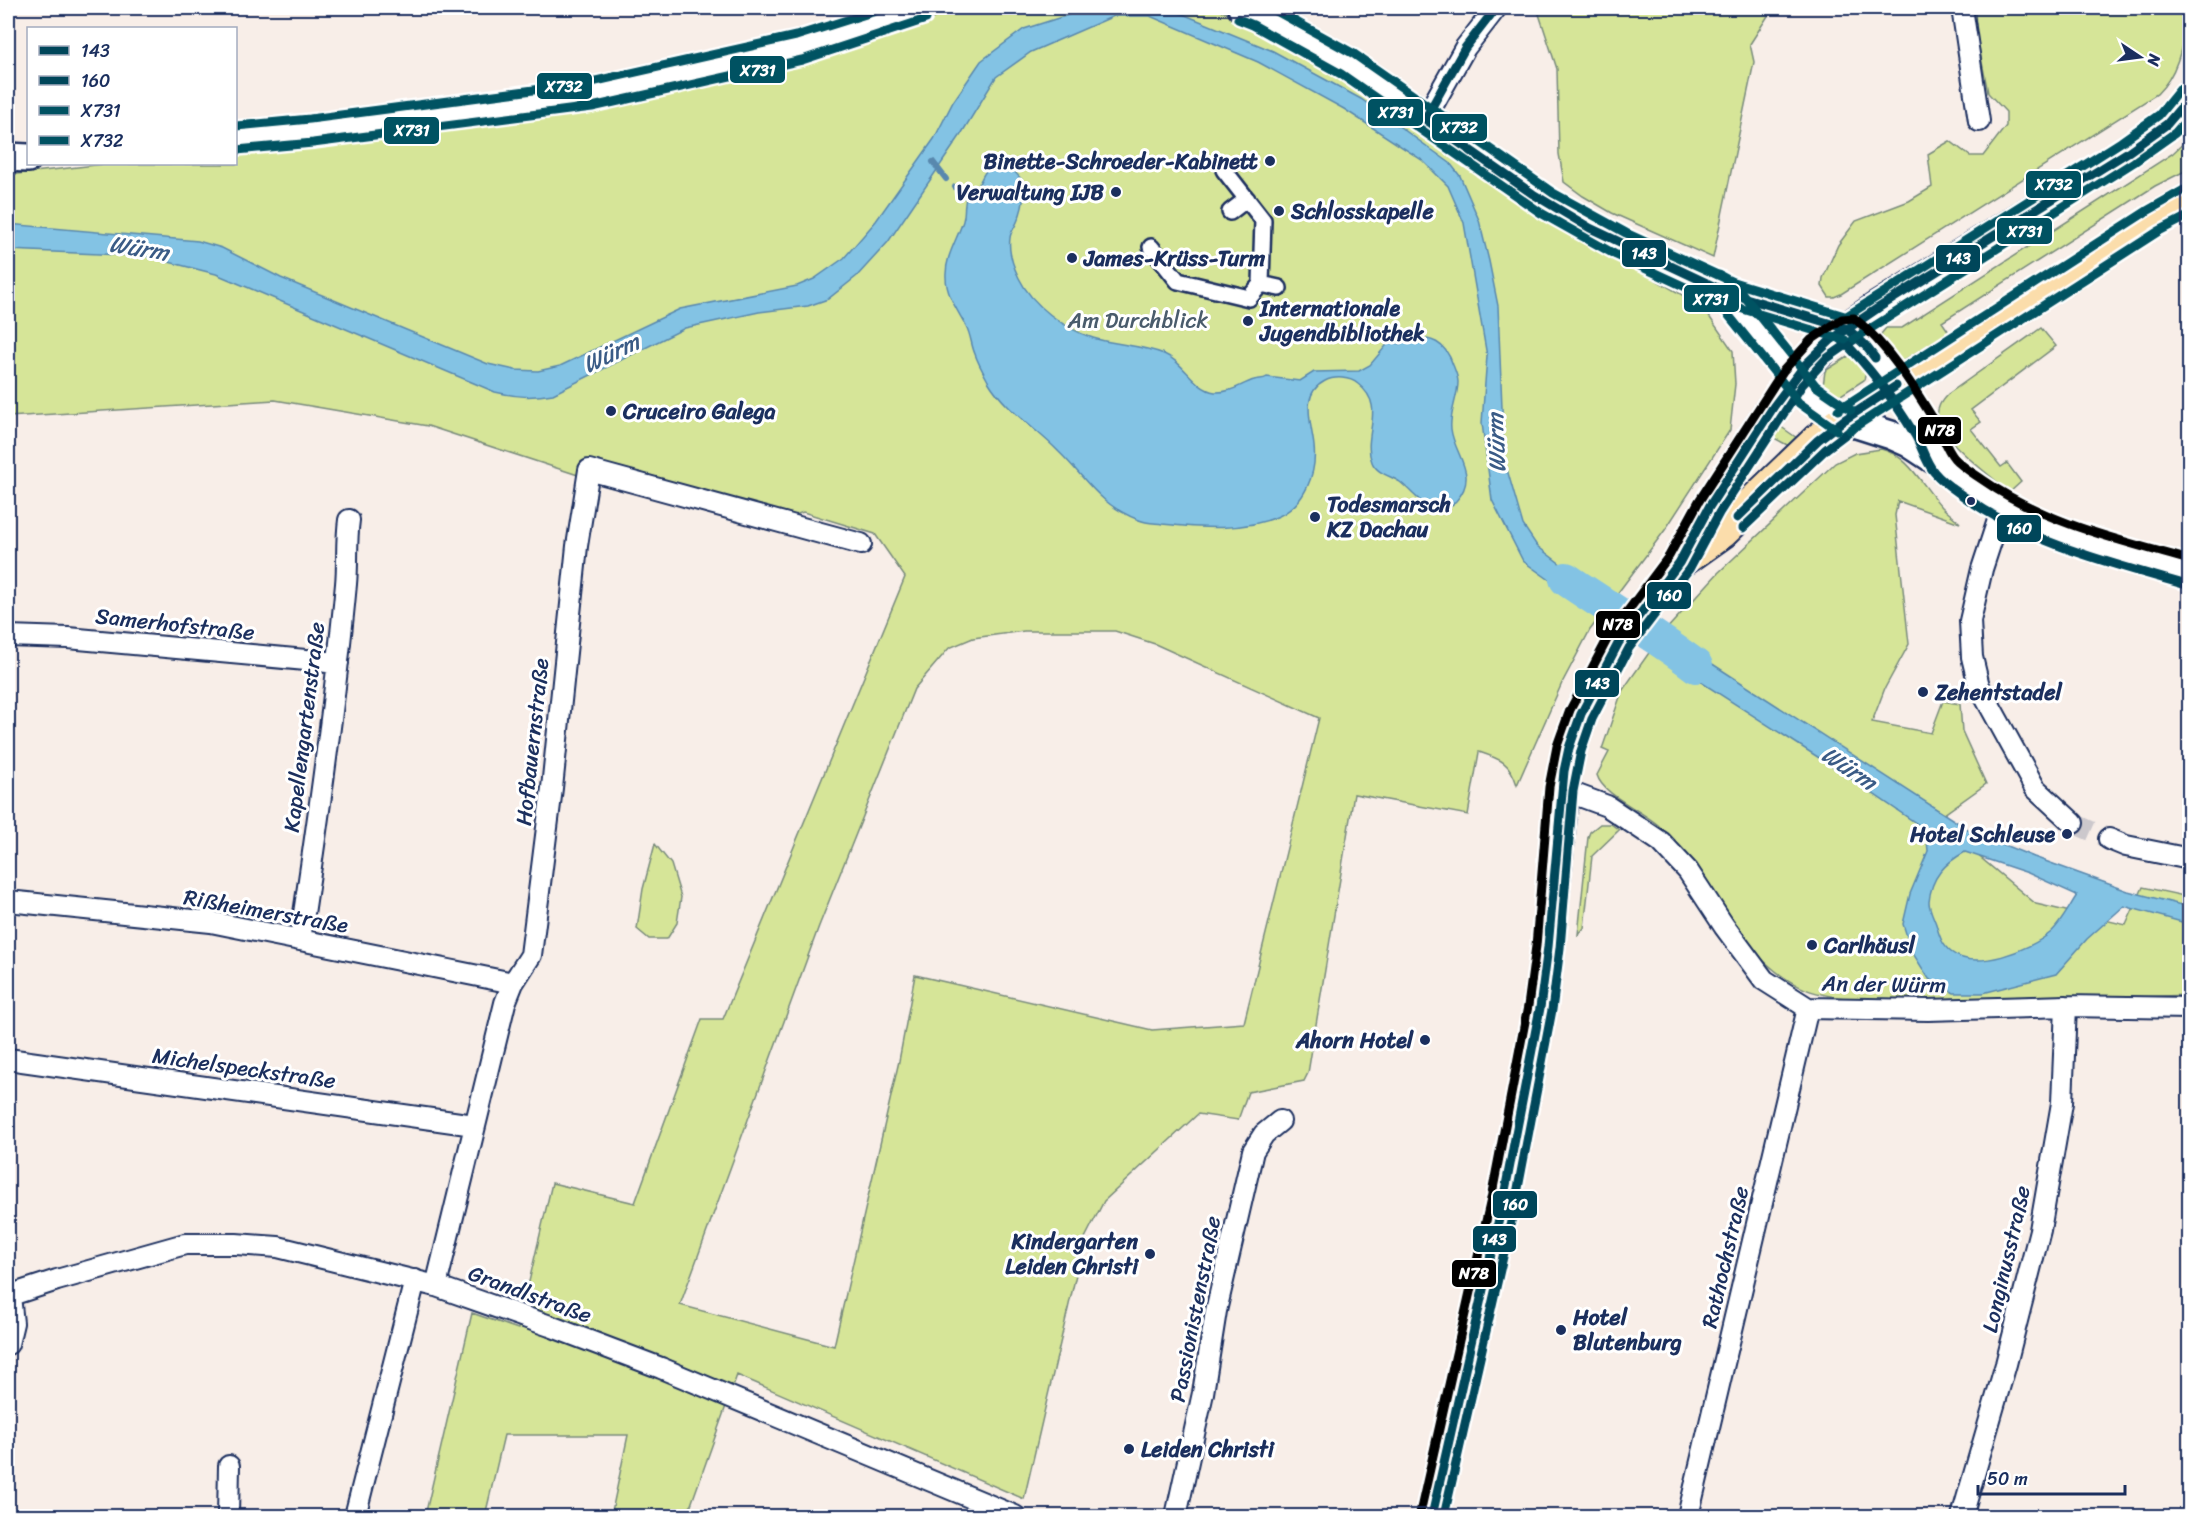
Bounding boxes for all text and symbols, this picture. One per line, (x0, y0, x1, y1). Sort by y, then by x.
legend (27, 27, 237, 165)
north arrow (2110, 27, 2170, 87)
text: 143 (81, 35, 110, 67)
text: N (2139, 51, 2170, 70)
line badge: X731 (729, 55, 786, 84)
text: X731 (739, 56, 776, 85)
text: 160 (81, 65, 110, 97)
line badge: X732 (536, 72, 593, 100)
text: X732 (544, 72, 584, 101)
text: X731 (80, 95, 121, 127)
line badge: X731 (1367, 98, 1424, 127)
text: X731 (1377, 98, 1414, 127)
line badge: X732 (1431, 113, 1488, 142)
text: X732 (1439, 113, 1479, 142)
line badge: X731 (383, 116, 440, 145)
text: X731 (393, 116, 430, 145)
text: X732 (80, 125, 123, 157)
place label: Binette-Schroeder-Kabinett (983, 142, 1259, 181)
marker: Binette-Schroeder-Kabinett (1263, 154, 1277, 168)
line badge: X732 (2025, 170, 2082, 199)
text: X732 (2034, 170, 2074, 199)
place label: Verwaltung IJB (957, 173, 1104, 212)
marker: Verwaltung IJB (1109, 185, 1123, 199)
place label: Schlosskapelle (1290, 192, 1434, 231)
marker: Schlosskapelle (1272, 204, 1286, 218)
line badge: X731 (1996, 217, 2053, 245)
text: X731 (2006, 217, 2043, 246)
water label: Würm (106, 223, 173, 274)
place label: James-Krüss-Turm (1082, 239, 1265, 278)
line badge: 143 (1621, 239, 1667, 268)
text: 143 (1631, 239, 1657, 268)
line badge: 143 (1935, 244, 1981, 273)
text: 143 (1945, 244, 1971, 273)
marker: James-Krüss-Turm (1065, 251, 1079, 265)
line badge: X731 (1683, 284, 1740, 313)
text: X731 (1692, 285, 1729, 314)
place label: Internationale Jugendbibliothek (1258, 289, 1425, 353)
park label: Am Durchblick (1067, 301, 1208, 340)
marker: Internationale Jugendbibliothek (1241, 314, 1255, 328)
water label: Würm (575, 320, 648, 385)
place label: Cruceiro Galega (622, 392, 776, 431)
marker: Cruceiro Galega (604, 404, 618, 418)
water label: Würm (1473, 411, 1519, 474)
line badge: N78 (1917, 416, 1962, 445)
text: N78 (1924, 416, 1955, 445)
place label: Todesmarsch KZ Dachau (1326, 485, 1452, 549)
unlabelled marker (1965, 495, 1977, 507)
marker: Todesmarsch KZ Dachau (1308, 510, 1322, 524)
line badge: 160 (1996, 514, 2042, 543)
text: 160 (2006, 514, 2032, 543)
line badge: 160 (1646, 581, 1692, 610)
text: 160 (1656, 581, 1682, 610)
street label: Samerhofstraße (94, 596, 256, 652)
line badge: N78 (1595, 610, 1641, 639)
text: N78 (1602, 610, 1633, 639)
street label: Kapellengartenstraße (272, 620, 336, 834)
street label: Hofbauernstraße (504, 656, 560, 828)
line badge: 143 (1574, 669, 1620, 698)
text: 143 (1584, 669, 1610, 698)
place label: Zehentstadel (1934, 673, 2064, 712)
marker: Zehentstadel (1916, 685, 1930, 699)
water label: Würm (1813, 734, 1887, 803)
place label: Hotel Schleuse (1909, 815, 2055, 854)
marker: Hotel Schleuse (2060, 827, 2074, 841)
street label: Rißheimerstraße (181, 877, 352, 945)
place label: Carlhäusl (1823, 926, 1917, 965)
marker: Carlhäusl (1805, 938, 1819, 952)
street label: An der Würm (1821, 963, 1947, 1005)
place label: Ahorn Hotel (1295, 1021, 1415, 1060)
marker: Ahorn Hotel (1418, 1033, 1432, 1047)
street label: Michelspeckstraße (150, 1036, 338, 1100)
street label: Rathochstraße (1690, 1182, 1760, 1332)
street label: Longinusstraße (1970, 1182, 2042, 1336)
line badge: 160 (1492, 1190, 1538, 1219)
text: 160 (1502, 1190, 1528, 1219)
street label: Passionistenstraße (1158, 1213, 1232, 1405)
place label: Kindergarten Leiden Christi (1005, 1222, 1140, 1286)
line badge: 143 (1472, 1225, 1517, 1253)
text: 143 (1481, 1225, 1507, 1254)
marker: Kindergarten Leiden Christi (1143, 1247, 1157, 1261)
street label: Grandlstraße (463, 1254, 597, 1334)
line badge: N78 (1451, 1259, 1497, 1288)
text: N78 (1458, 1259, 1489, 1288)
place label: Hotel Blutenburg (1572, 1298, 1682, 1362)
marker: Hotel Blutenburg (1554, 1323, 1568, 1337)
place label: Leiden Christi (1141, 1430, 1276, 1469)
marker: Leiden Christi (1122, 1442, 1136, 1456)
scale bar (1978, 1458, 2125, 1496)
text: 50 m (1987, 1463, 2028, 1495)

